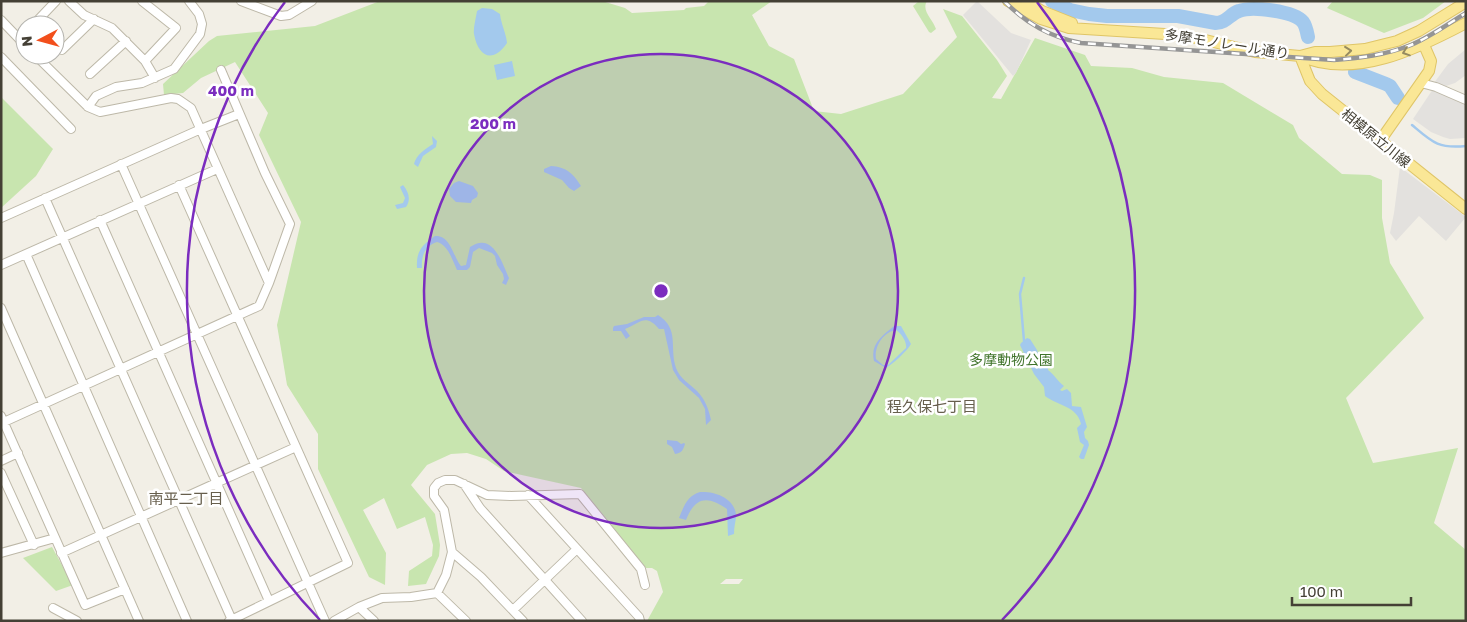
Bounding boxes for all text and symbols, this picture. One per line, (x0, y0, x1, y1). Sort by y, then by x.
north arrow (15, 15, 65, 65)
street label: 多摩モノレール通り (1164, 25, 1291, 62)
text: N (18, 35, 36, 48)
one-way arrow (1344, 45, 1352, 56)
one-way arrow (1402, 46, 1411, 56)
text: 400 m (208, 81, 254, 99)
street label: 相模原立川線 (1338, 105, 1414, 171)
text: 200 m (470, 114, 516, 132)
centre of rings (652, 282, 670, 300)
park label: 多摩動物公園 (969, 351, 1053, 368)
district label: 程久保七丁目 (887, 397, 977, 415)
district label: 南平二丁目 (148, 489, 224, 507)
scale bar (1292, 574, 1411, 606)
text: 100 m (1300, 582, 1343, 600)

